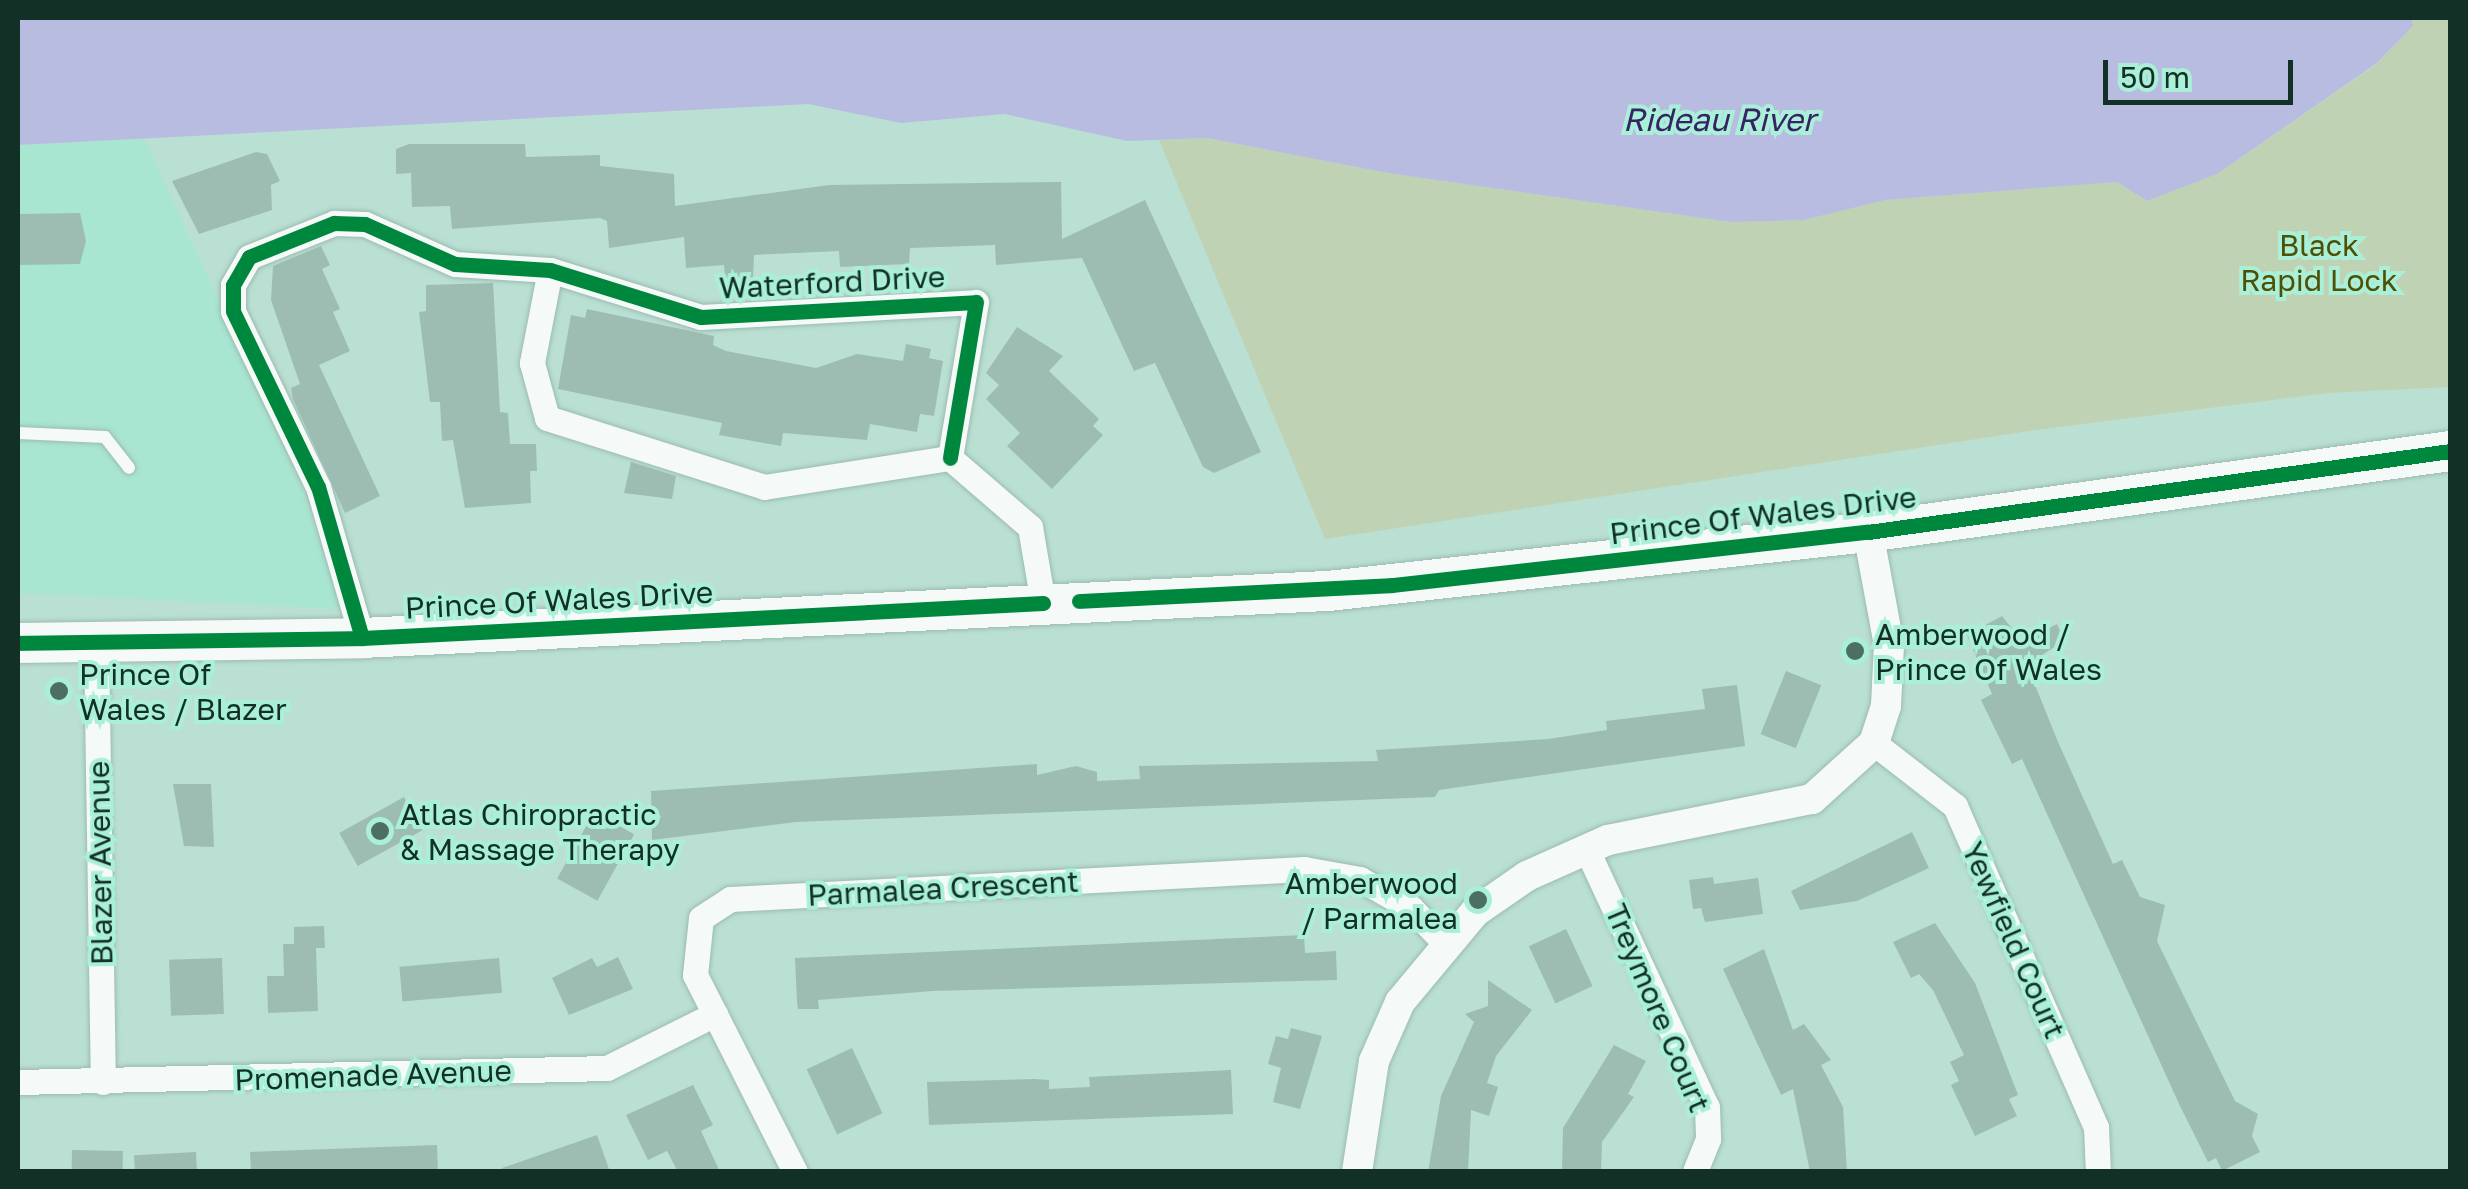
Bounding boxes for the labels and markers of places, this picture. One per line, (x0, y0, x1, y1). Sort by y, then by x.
place label: Amberwood / Prince Of Wales (1875, 616, 2102, 686)
marker: Amberwood / Prince Of Wales (1844, 640, 1866, 662)
place label: Prince Of Wales / Blazer (79, 656, 287, 726)
marker: Prince Of Wales / Blazer (48, 680, 70, 702)
place label: Atlas Chiropractic & Massage Therapy (400, 796, 680, 866)
marker: Atlas Chiropractic & Massage Therapy (369, 820, 391, 842)
place label: Amberwood / Parmalea (1285, 865, 1458, 936)
marker: Amberwood / Parmalea (1467, 889, 1489, 911)

